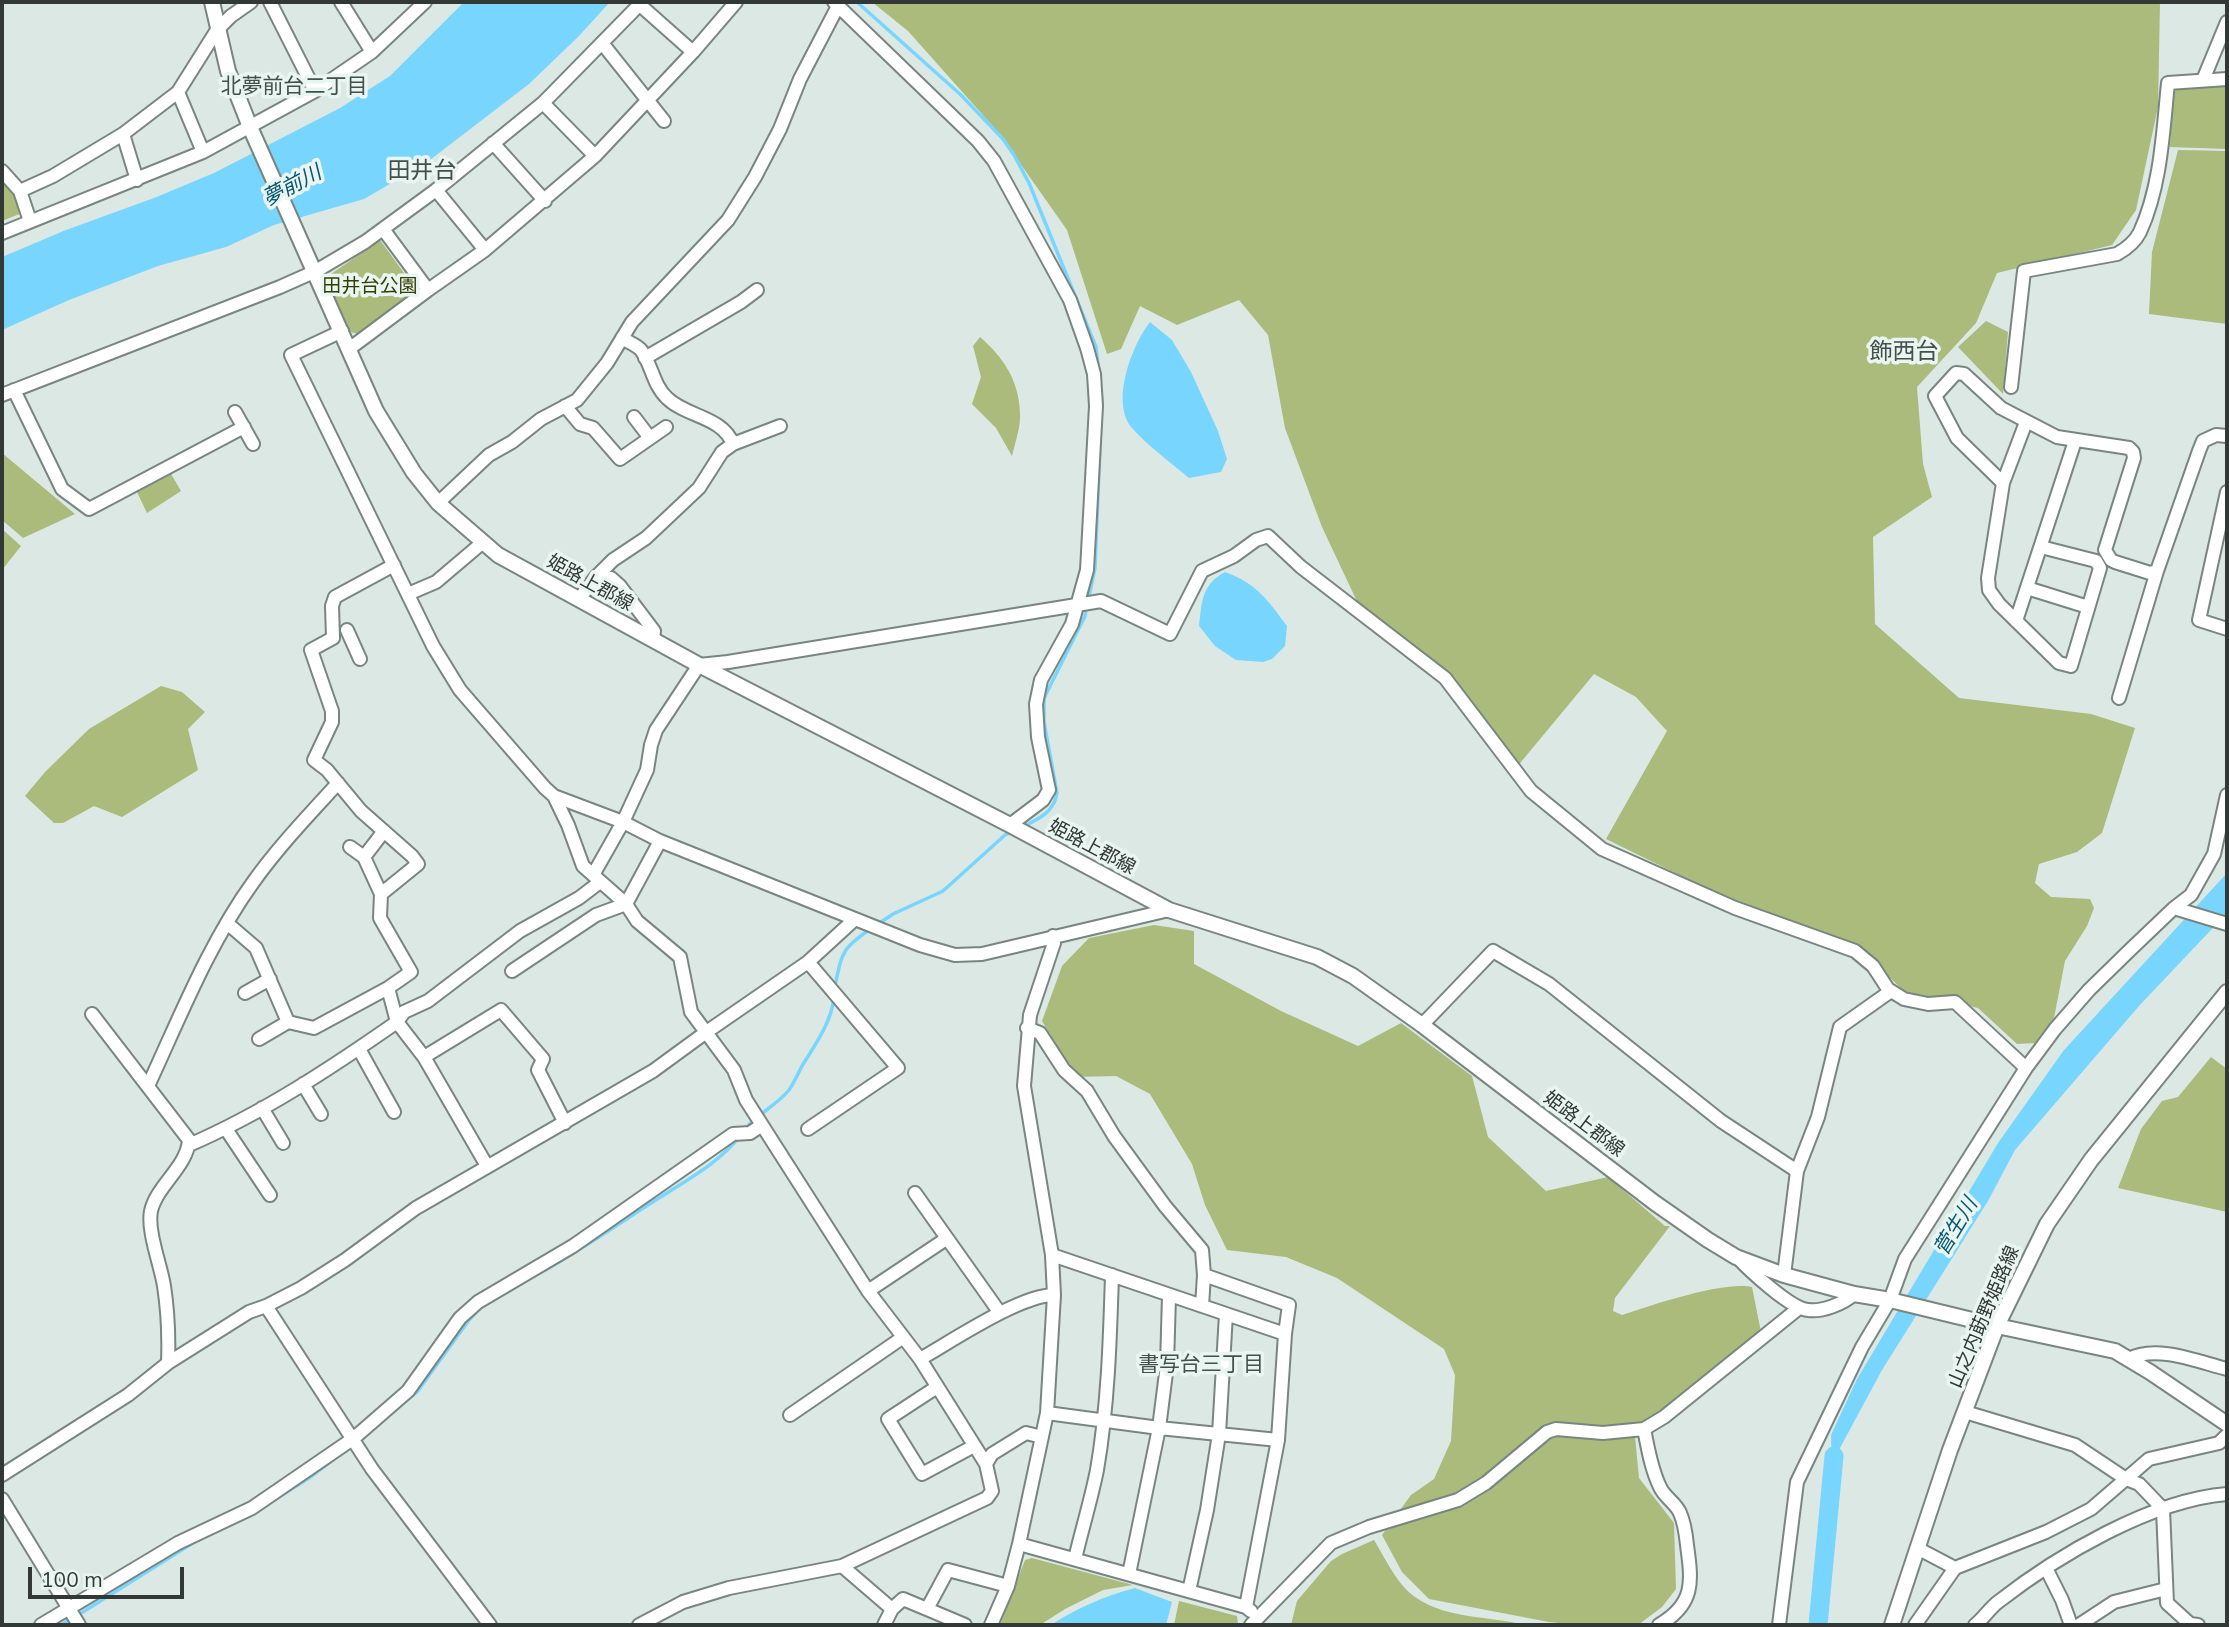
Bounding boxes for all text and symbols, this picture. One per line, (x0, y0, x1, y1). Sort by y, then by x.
district label: 北夢前台二丁目 (221, 74, 367, 100)
district label: 田井台 (388, 157, 456, 185)
water label: 夢前川 (258, 160, 326, 212)
park label: 田井台公園 (323, 275, 417, 297)
district label: 飾西台 (1870, 338, 1938, 366)
street label: 姫路上郡線 (543, 550, 637, 616)
street label: 姫路上郡線 (1045, 815, 1139, 879)
street label: 姫路上郡線 (1539, 1086, 1629, 1162)
water label: 菅生川 (1929, 1194, 1983, 1260)
street label: 山之内莇野姫路線 (1944, 1243, 2024, 1391)
district label: 書写台三丁目 (1138, 1352, 1264, 1378)
scale bar (32, 1554, 187, 1598)
text: 100 m (41, 1566, 103, 1592)

